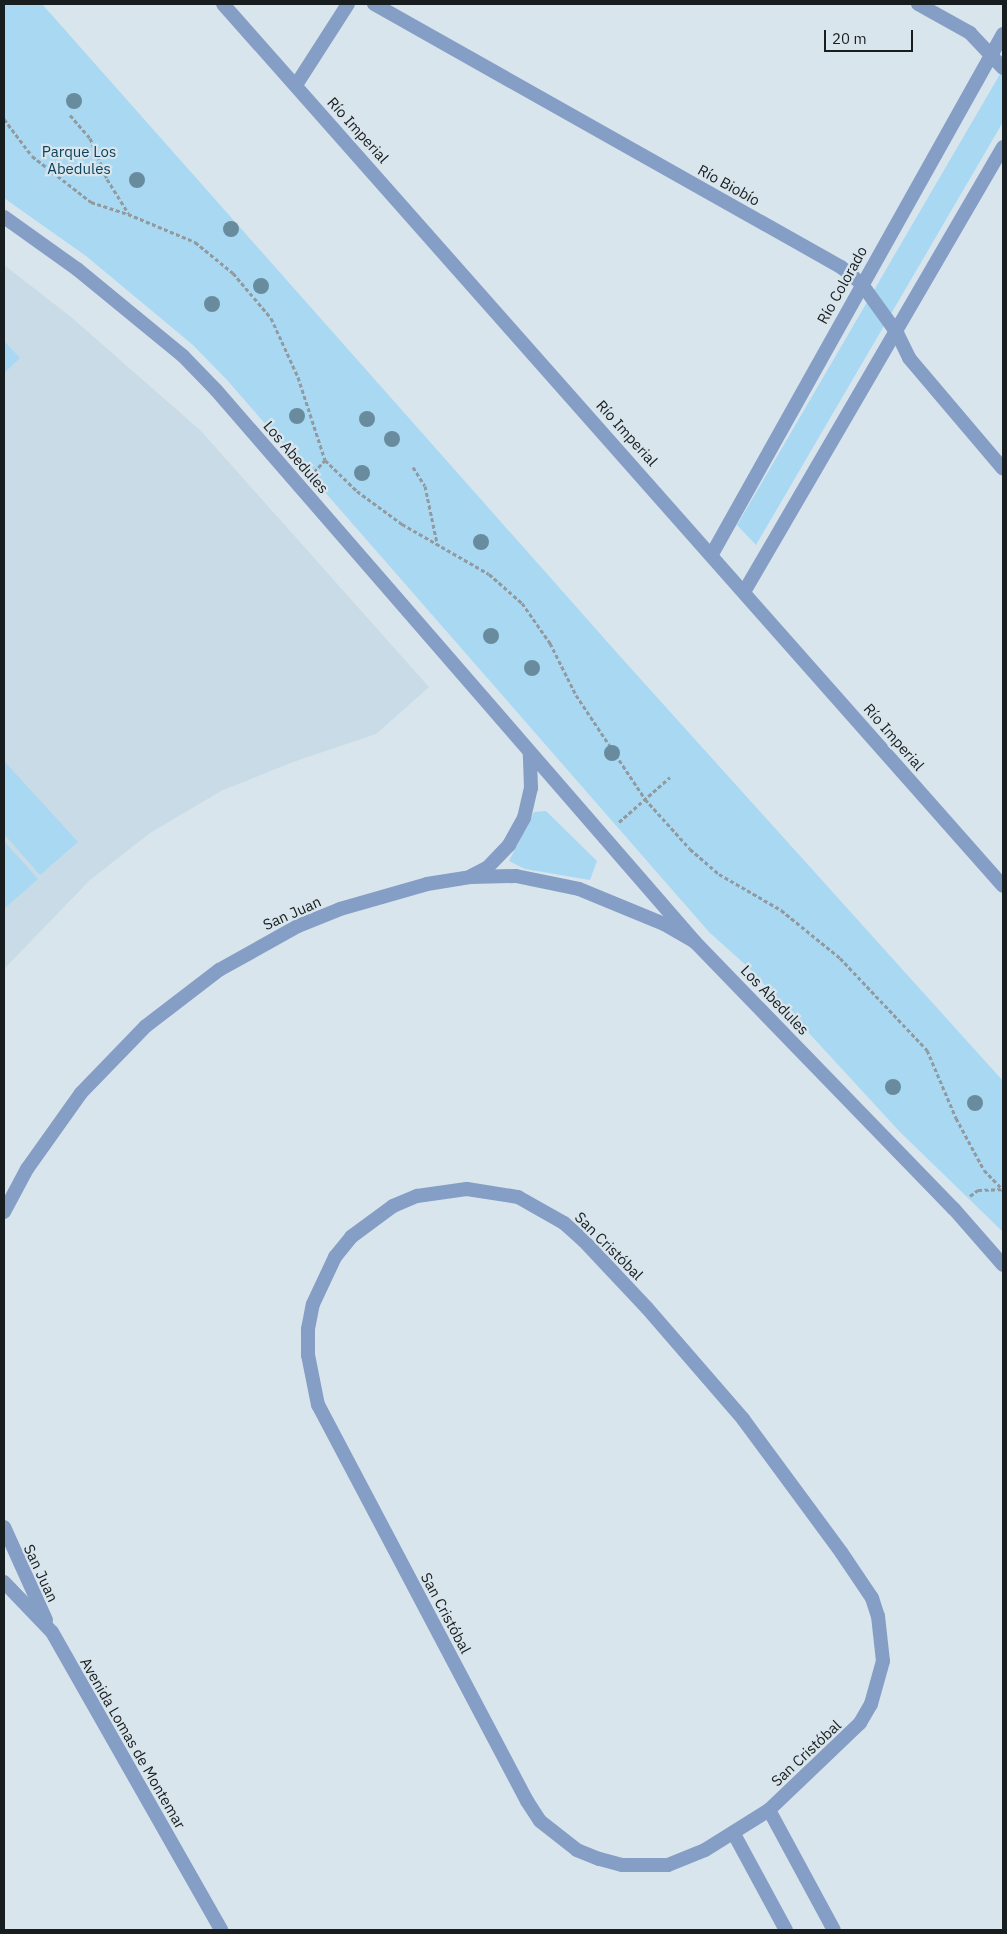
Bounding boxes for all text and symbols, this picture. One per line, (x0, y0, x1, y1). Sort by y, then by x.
scale bar (827, 20, 916, 52)
text: 20 m (832, 29, 867, 48)
street label: Río Imperial (324, 93, 392, 167)
park label: Parque Los Abedules (42, 142, 116, 177)
street label: Río Biobío (695, 161, 763, 209)
street label: Río Colorado (813, 243, 871, 327)
street label: Río Imperial (593, 396, 661, 470)
street label: Los Abedules (260, 417, 332, 497)
street label: Río Imperial (860, 700, 928, 774)
street label: San Juan (260, 892, 324, 934)
street label: Los Abedules (737, 961, 813, 1039)
street label: San Cristóbal (571, 1208, 647, 1284)
street label: San Juan (20, 1541, 62, 1605)
street label: San Cristóbal (417, 1570, 475, 1656)
street label: Avenida Lomas de Montemar (77, 1654, 189, 1832)
street label: San Cristóbal (767, 1716, 845, 1790)

